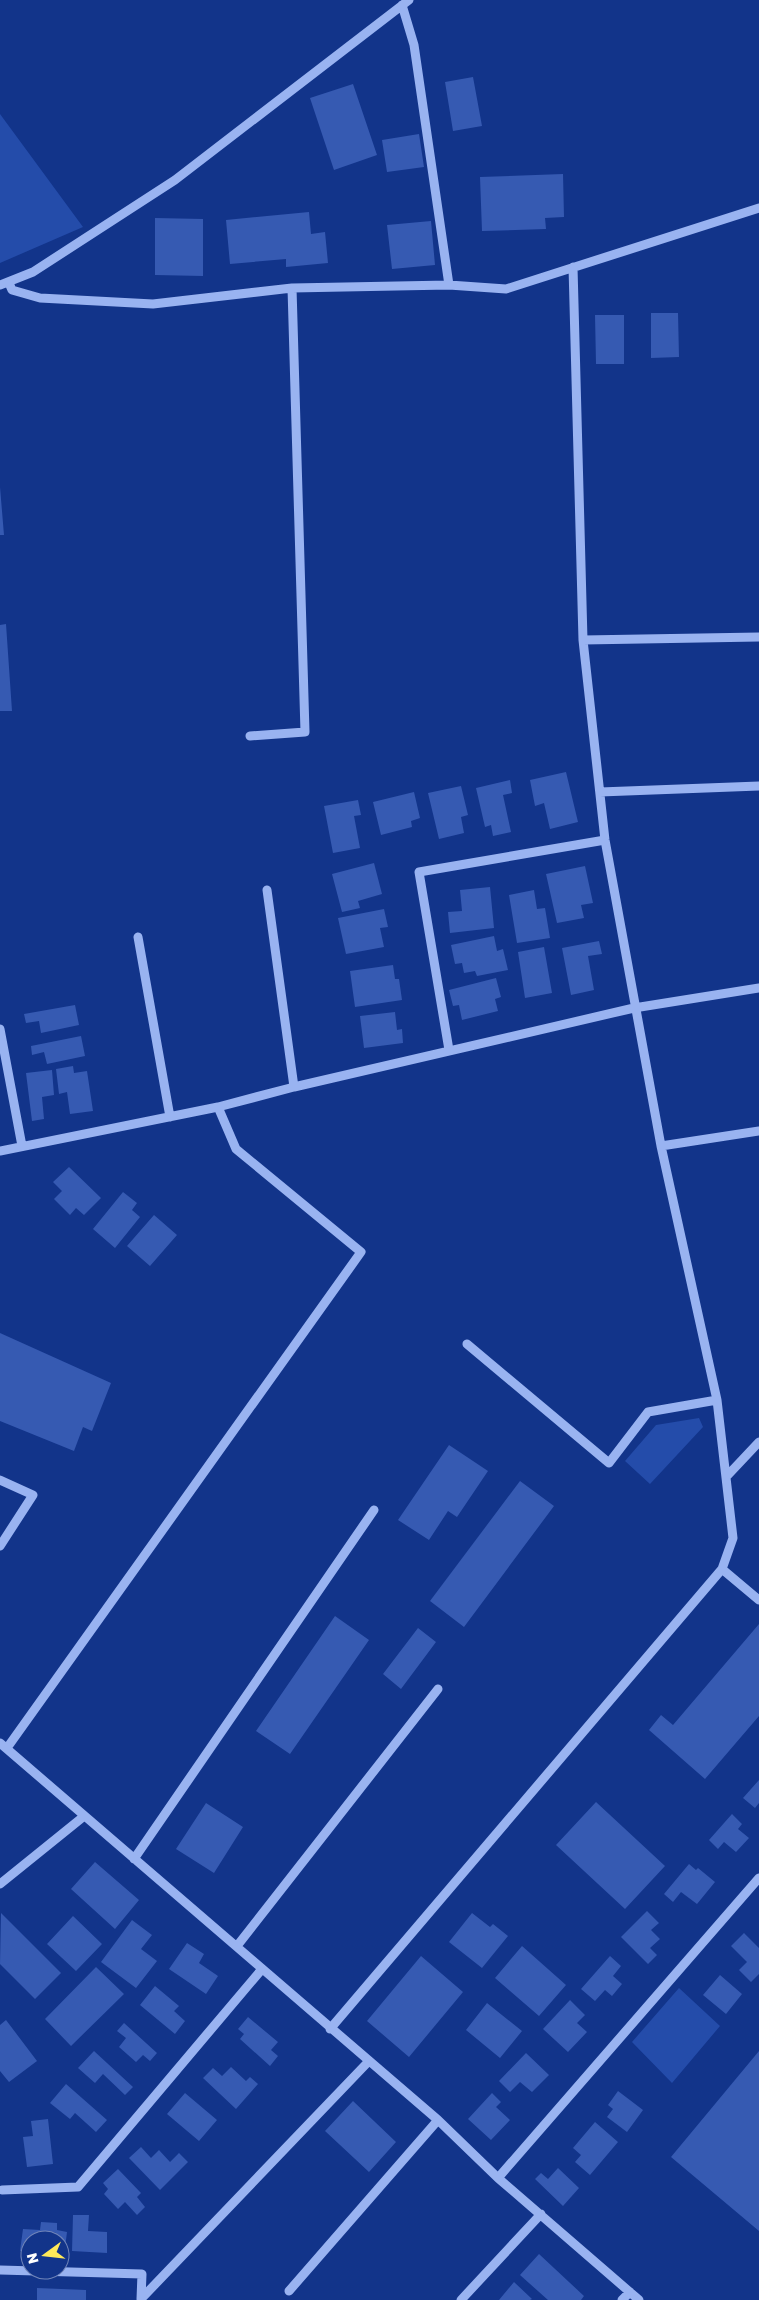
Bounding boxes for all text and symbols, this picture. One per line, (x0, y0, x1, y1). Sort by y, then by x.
north arrow (20, 2230, 70, 2280)
text: N (22, 2251, 42, 2266)

